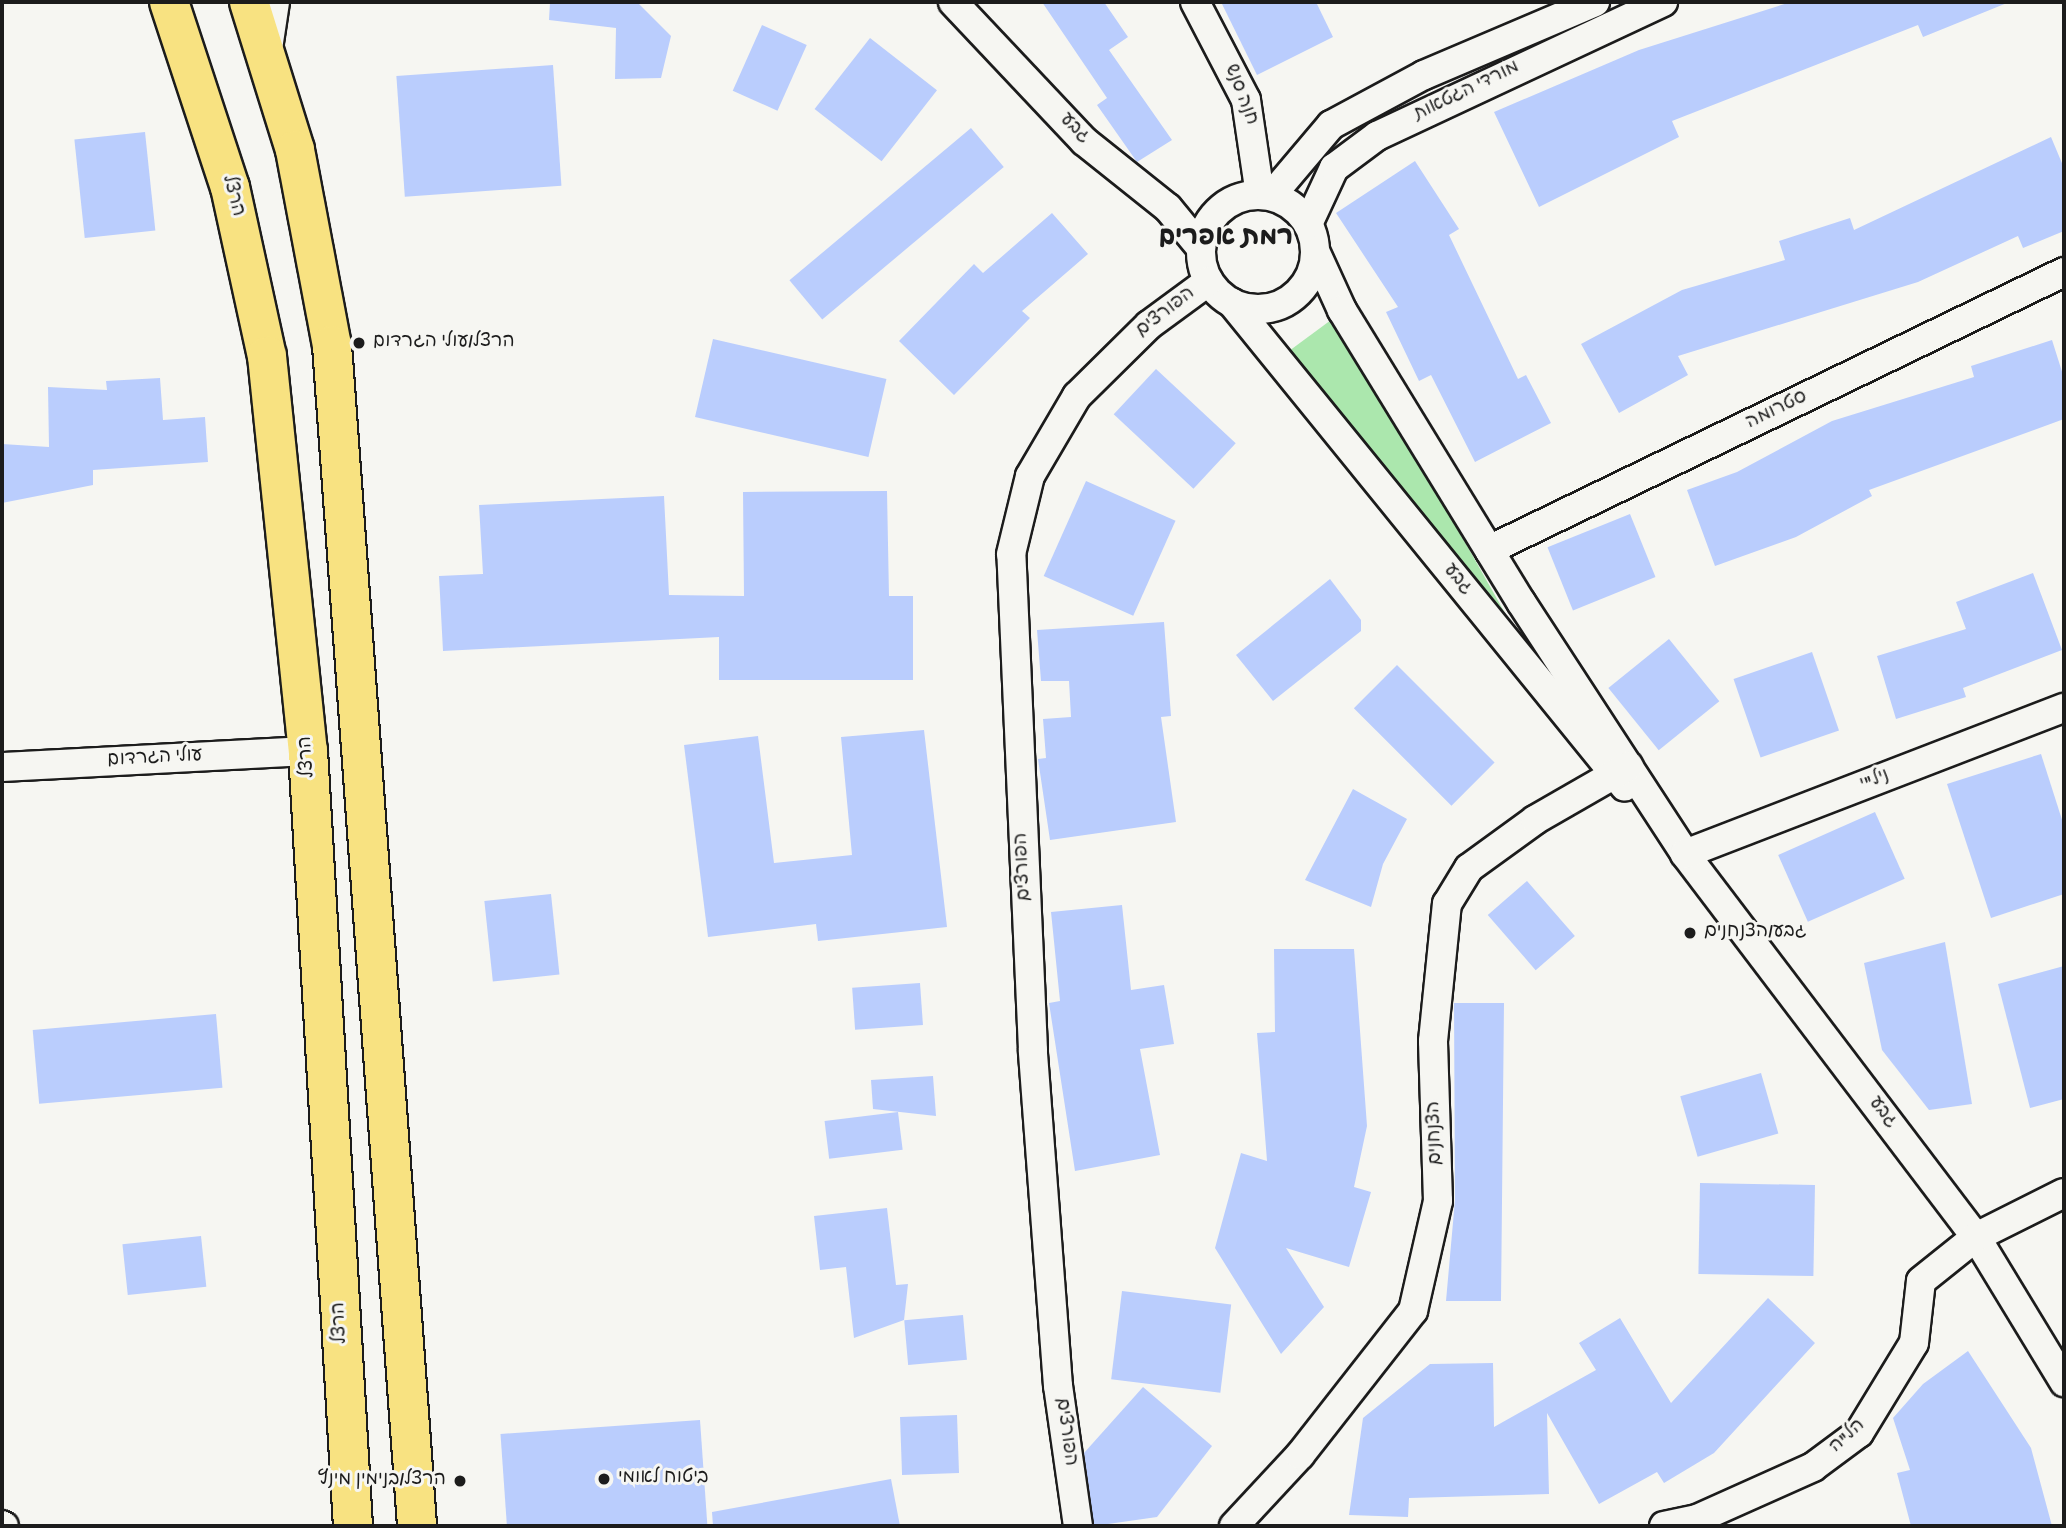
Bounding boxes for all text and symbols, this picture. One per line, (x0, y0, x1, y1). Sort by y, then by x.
street label: מורדי הגטאות (1411, 57, 1523, 127)
street label: חנה סנש (1218, 61, 1262, 129)
street label: גבע (1054, 109, 1094, 149)
street label: הרצל (216, 173, 248, 219)
district label: רמת אפרים (1159, 224, 1293, 256)
street label: הפורצים (1132, 283, 1200, 343)
place label: הרצל/עולי הגרדום (373, 332, 515, 354)
marker: הרצל/עולי הגרדום (351, 335, 367, 351)
street label: סטרומה (1743, 386, 1811, 436)
street label: גבע (1438, 560, 1476, 600)
street label: הרצל (295, 735, 321, 779)
street label: עולי הגרדום (107, 745, 203, 773)
street label: ניל"י (1857, 765, 1893, 797)
street label: הפורצים (1011, 832, 1037, 902)
place label: גבע/הצנחנים (1704, 922, 1806, 944)
marker: גבע/הצנחנים (1682, 925, 1698, 941)
street label: גבע (1863, 1093, 1901, 1133)
street label: הצנחנים (1423, 1100, 1449, 1166)
street label: הרצל (329, 1301, 353, 1345)
street label: הפורצים (1049, 1397, 1081, 1467)
street label: הל"ה (1825, 1415, 1871, 1459)
place label: ביטוח לאומי (618, 1468, 709, 1490)
place label: הרצל/בנימין מינץ (318, 1470, 446, 1492)
marker: ביטוח לאומי (596, 1471, 612, 1487)
marker: הרצל/בנימין מינץ (452, 1473, 468, 1489)

